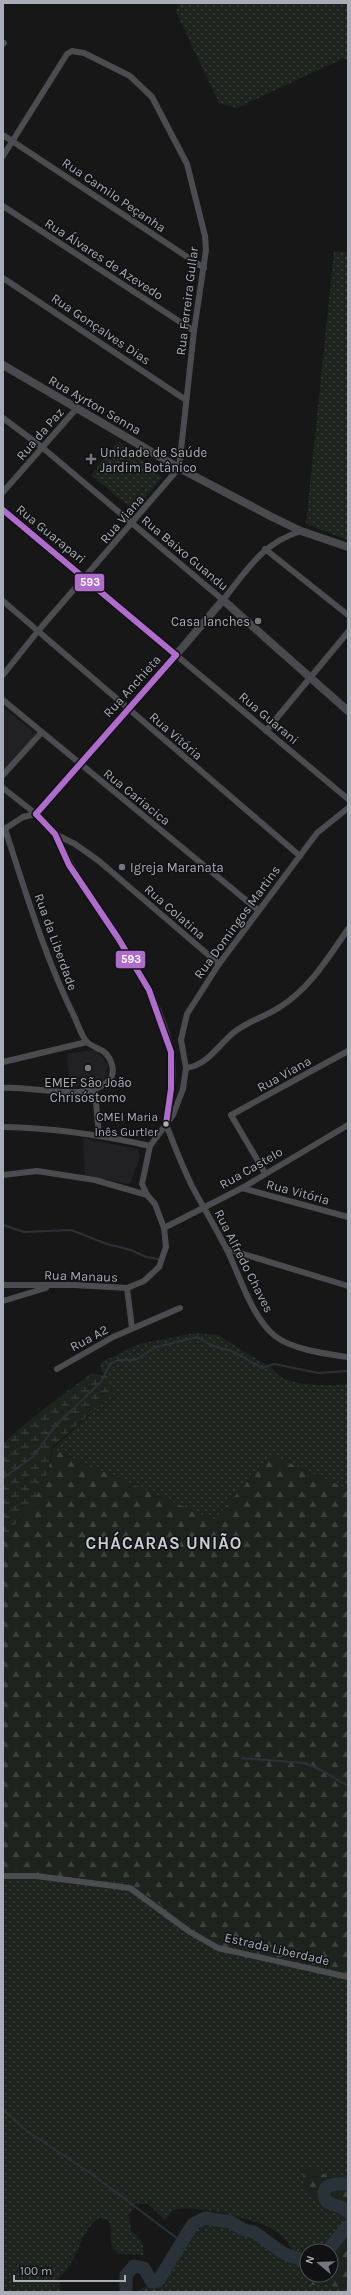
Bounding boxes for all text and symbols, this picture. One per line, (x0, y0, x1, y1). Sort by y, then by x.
street label: Rua Camilo Peçanha (59, 155, 169, 235)
street label: Rua Álvares de Azevedo (42, 213, 167, 303)
street label: Rua Ferreira Gullar (173, 245, 201, 356)
street label: Rua Gonçalves Dias (49, 290, 154, 368)
street label: Rua Ayrton Senna (46, 372, 144, 438)
street label: Rua da Paz (13, 405, 67, 463)
place label: Unidade de Saúde Jardim Botânico (100, 445, 208, 475)
marker: Unidade de Saúde Jardim Botânico (85, 453, 97, 465)
street label: Rua Viana (97, 492, 147, 546)
street label: Rua Guarapari (13, 502, 89, 566)
street label: Rua Baixo Guandu (138, 512, 232, 594)
line badge: 593 (74, 573, 105, 592)
text: 593 (80, 576, 100, 589)
place label: Casa lanches (171, 614, 250, 629)
marker: Casa lanches (253, 616, 263, 626)
street label: Rua Anchieta (100, 652, 164, 720)
street label: Rua Guarani (236, 689, 302, 747)
street label: Rua Vitória (147, 709, 205, 763)
street label: Rua Cariacica (101, 766, 173, 828)
place label: Igreja Maranata (130, 860, 224, 875)
marker: Igreja Maranata (117, 862, 127, 872)
street label: Rua Domingos Martins (191, 862, 283, 982)
street label: Rua Colatina (142, 882, 208, 942)
street label: Rua da Liberdade (31, 891, 81, 993)
line badge: 593 (115, 950, 146, 969)
text: 593 (121, 953, 141, 966)
street label: Rua Viana (254, 1053, 314, 1095)
marker: EMEF São João Chrisóstomo (83, 1063, 93, 1073)
place label: EMEF São João Chrisóstomo (44, 1075, 132, 1105)
place label: CMEI Maria Inês Gurtler (94, 1110, 159, 1139)
marker: CMEI Maria Inês Gurtler (161, 1119, 171, 1129)
street label: Rua Castelo (217, 1144, 285, 1192)
street label: Rua Vitória (265, 1176, 331, 1208)
street label: Rua Alfredo Chaves (211, 1207, 277, 1315)
street label: Rua Manaus (44, 1267, 118, 1285)
street label: Rua A2 (67, 1322, 111, 1354)
district label: CHÁCARAS UNIÃO (86, 1531, 242, 1553)
street label: Estrada Liberdade (223, 1930, 331, 1968)
north arrow (299, 2243, 339, 2283)
text: N (303, 2254, 317, 2266)
scale bar (14, 2257, 125, 2283)
text: 100 m (20, 2264, 52, 2278)

